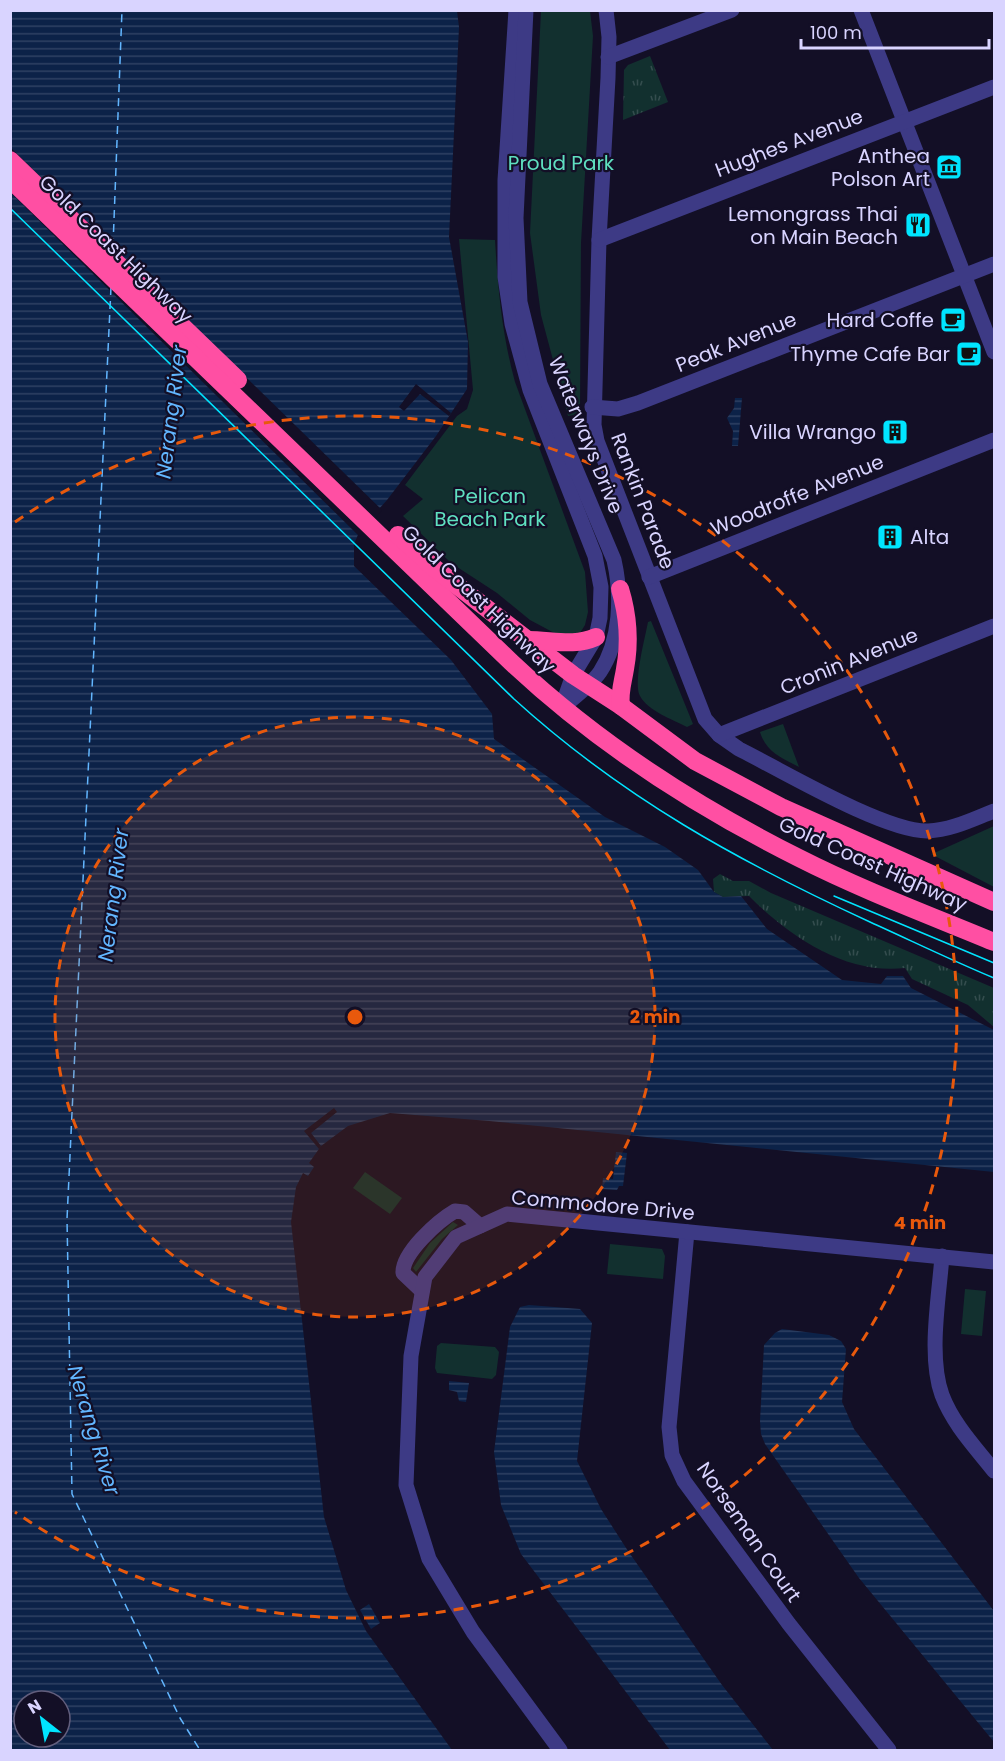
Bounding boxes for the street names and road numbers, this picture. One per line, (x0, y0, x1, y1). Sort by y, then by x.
street label: Hughes Avenue (711, 102, 867, 184)
street label: Gold Coast Highway (33, 168, 199, 330)
street label: Peak Avenue (671, 305, 801, 379)
street label: Waterways Drive (542, 352, 630, 518)
street label: Rankin Parade (604, 429, 682, 573)
street label: Woodroffe Avenue (706, 447, 888, 543)
street label: Gold Coast Highway (396, 518, 562, 680)
street label: Cronin Avenue (776, 621, 922, 701)
street label: Gold Coast Highway (774, 810, 972, 918)
street label: Commodore Drive (510, 1183, 696, 1227)
street label: Norseman Court (690, 1456, 808, 1608)

